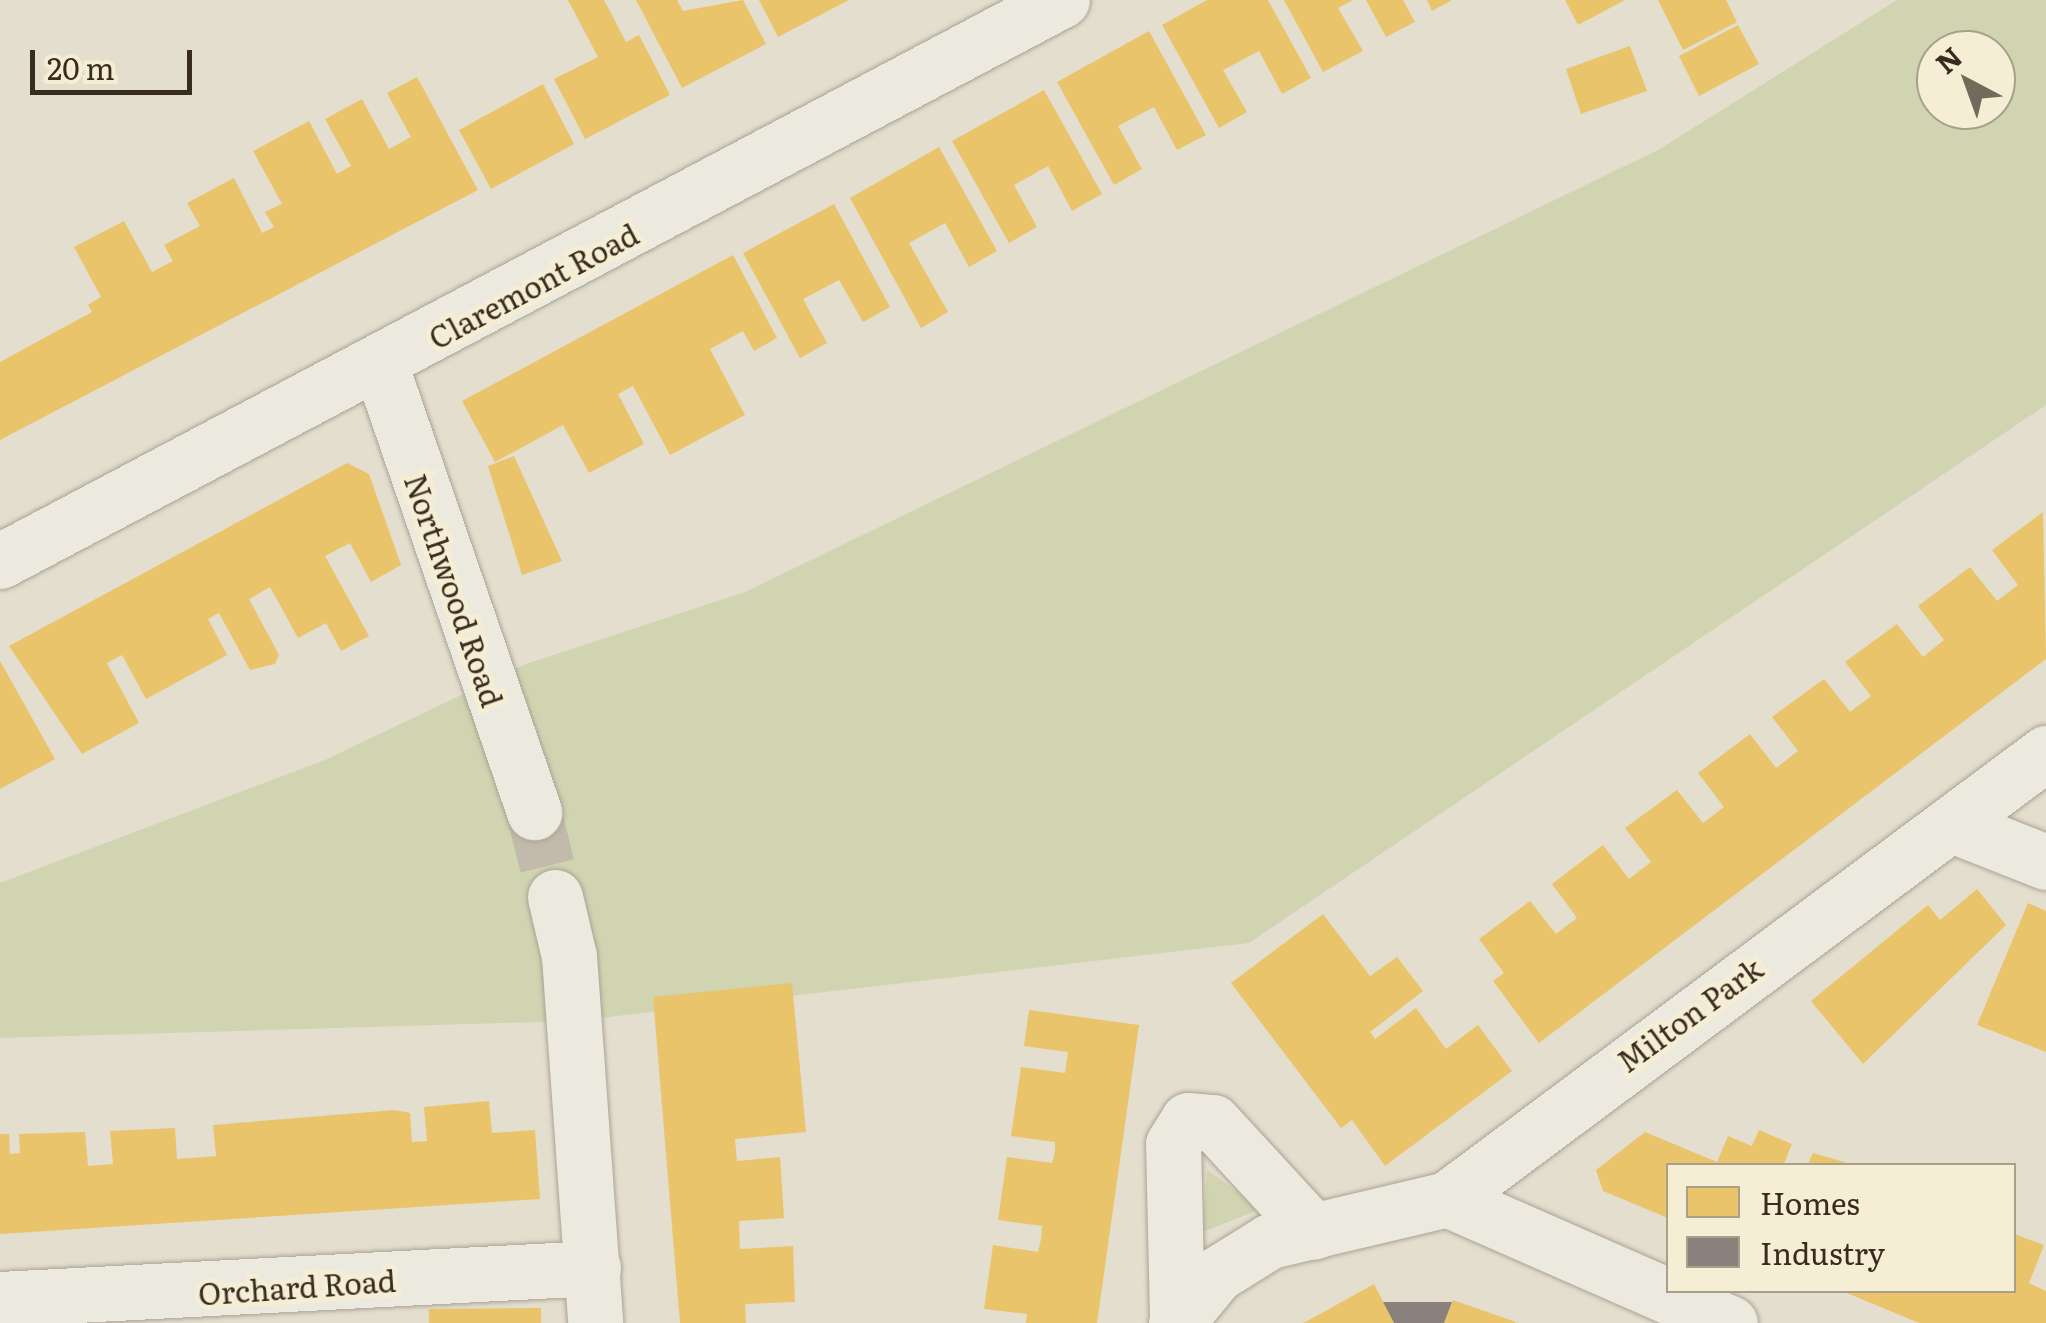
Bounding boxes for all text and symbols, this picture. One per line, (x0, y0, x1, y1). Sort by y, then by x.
scale bar (35, 30, 198, 92)
north arrow (1916, 30, 2016, 130)
text: N (1925, 35, 1970, 82)
text: 20 m (47, 45, 115, 89)
street label: Claremont Road (422, 215, 644, 355)
street label: Northwood Road (398, 469, 512, 711)
street label: Milton Park (1609, 949, 1769, 1079)
legend (1666, 1163, 2016, 1293)
text: Homes (1760, 1180, 1860, 1224)
text: Industry (1760, 1230, 1885, 1274)
street label: Orchard Road (197, 1261, 397, 1311)

